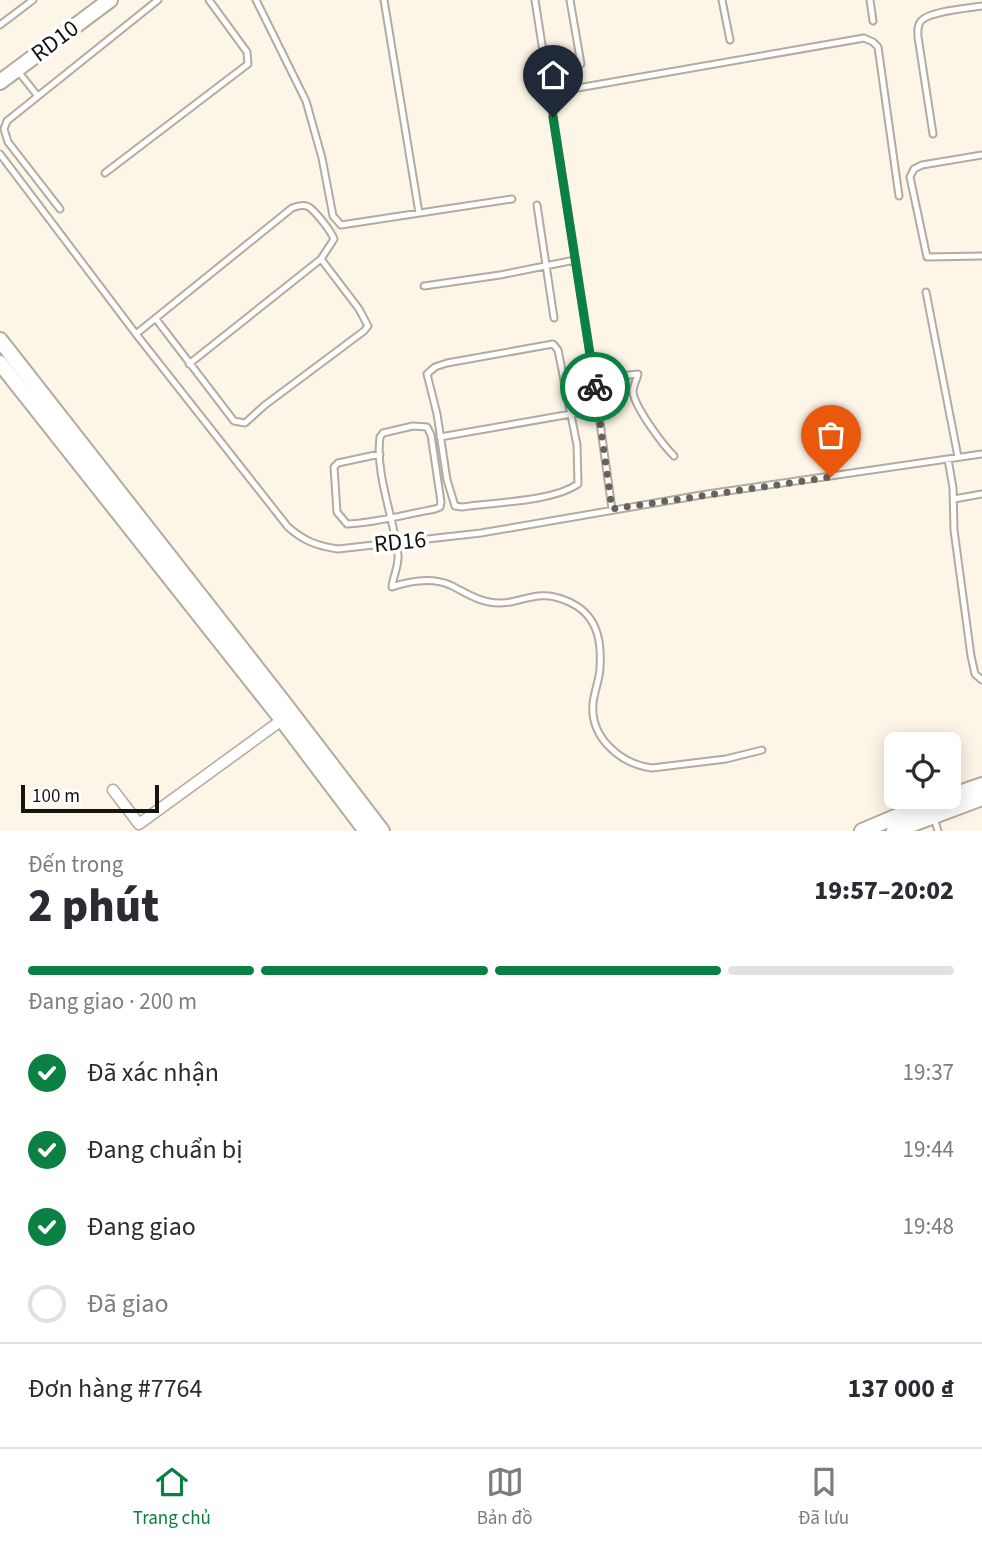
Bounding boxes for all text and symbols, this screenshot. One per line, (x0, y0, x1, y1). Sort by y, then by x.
street label: RD10 (24, 11, 86, 71)
pin (523, 45, 583, 117)
icon: home (534, 56, 572, 94)
courier (560, 352, 630, 422)
icon: bike (576, 368, 614, 406)
pin (801, 405, 861, 477)
icon: bag (812, 416, 850, 454)
street label: RD16 (372, 522, 428, 562)
map controls (884, 732, 961, 809)
button: locate (884, 732, 961, 809)
scale bar (21, 782, 159, 814)
text: 100 m (32, 783, 80, 810)
text: Đến trong (28, 848, 123, 881)
text: 19:57–20:02 (814, 872, 954, 909)
text: 2 phút (28, 874, 159, 939)
text: Đang giao · 200 m (28, 985, 197, 1018)
icon: check (28, 1054, 66, 1092)
text: Đã xác nhận (87, 1054, 219, 1091)
text: 19:37 (903, 1056, 954, 1089)
icon: check (28, 1131, 66, 1169)
text: Đang chuẩn bị (87, 1131, 243, 1168)
text: 19:44 (903, 1133, 954, 1166)
icon: check (28, 1208, 66, 1246)
text: Đang giao (87, 1208, 196, 1245)
text: 19:48 (903, 1210, 954, 1243)
text: Đã giao (87, 1285, 169, 1322)
text: Đơn hàng #7764 (28, 1370, 202, 1407)
text: 137 000 ₫ (848, 1370, 954, 1407)
tab: Trang chủ (133, 1463, 211, 1532)
tab: Bản đồ (477, 1463, 533, 1532)
tab: Đã lưu (798, 1463, 849, 1532)

